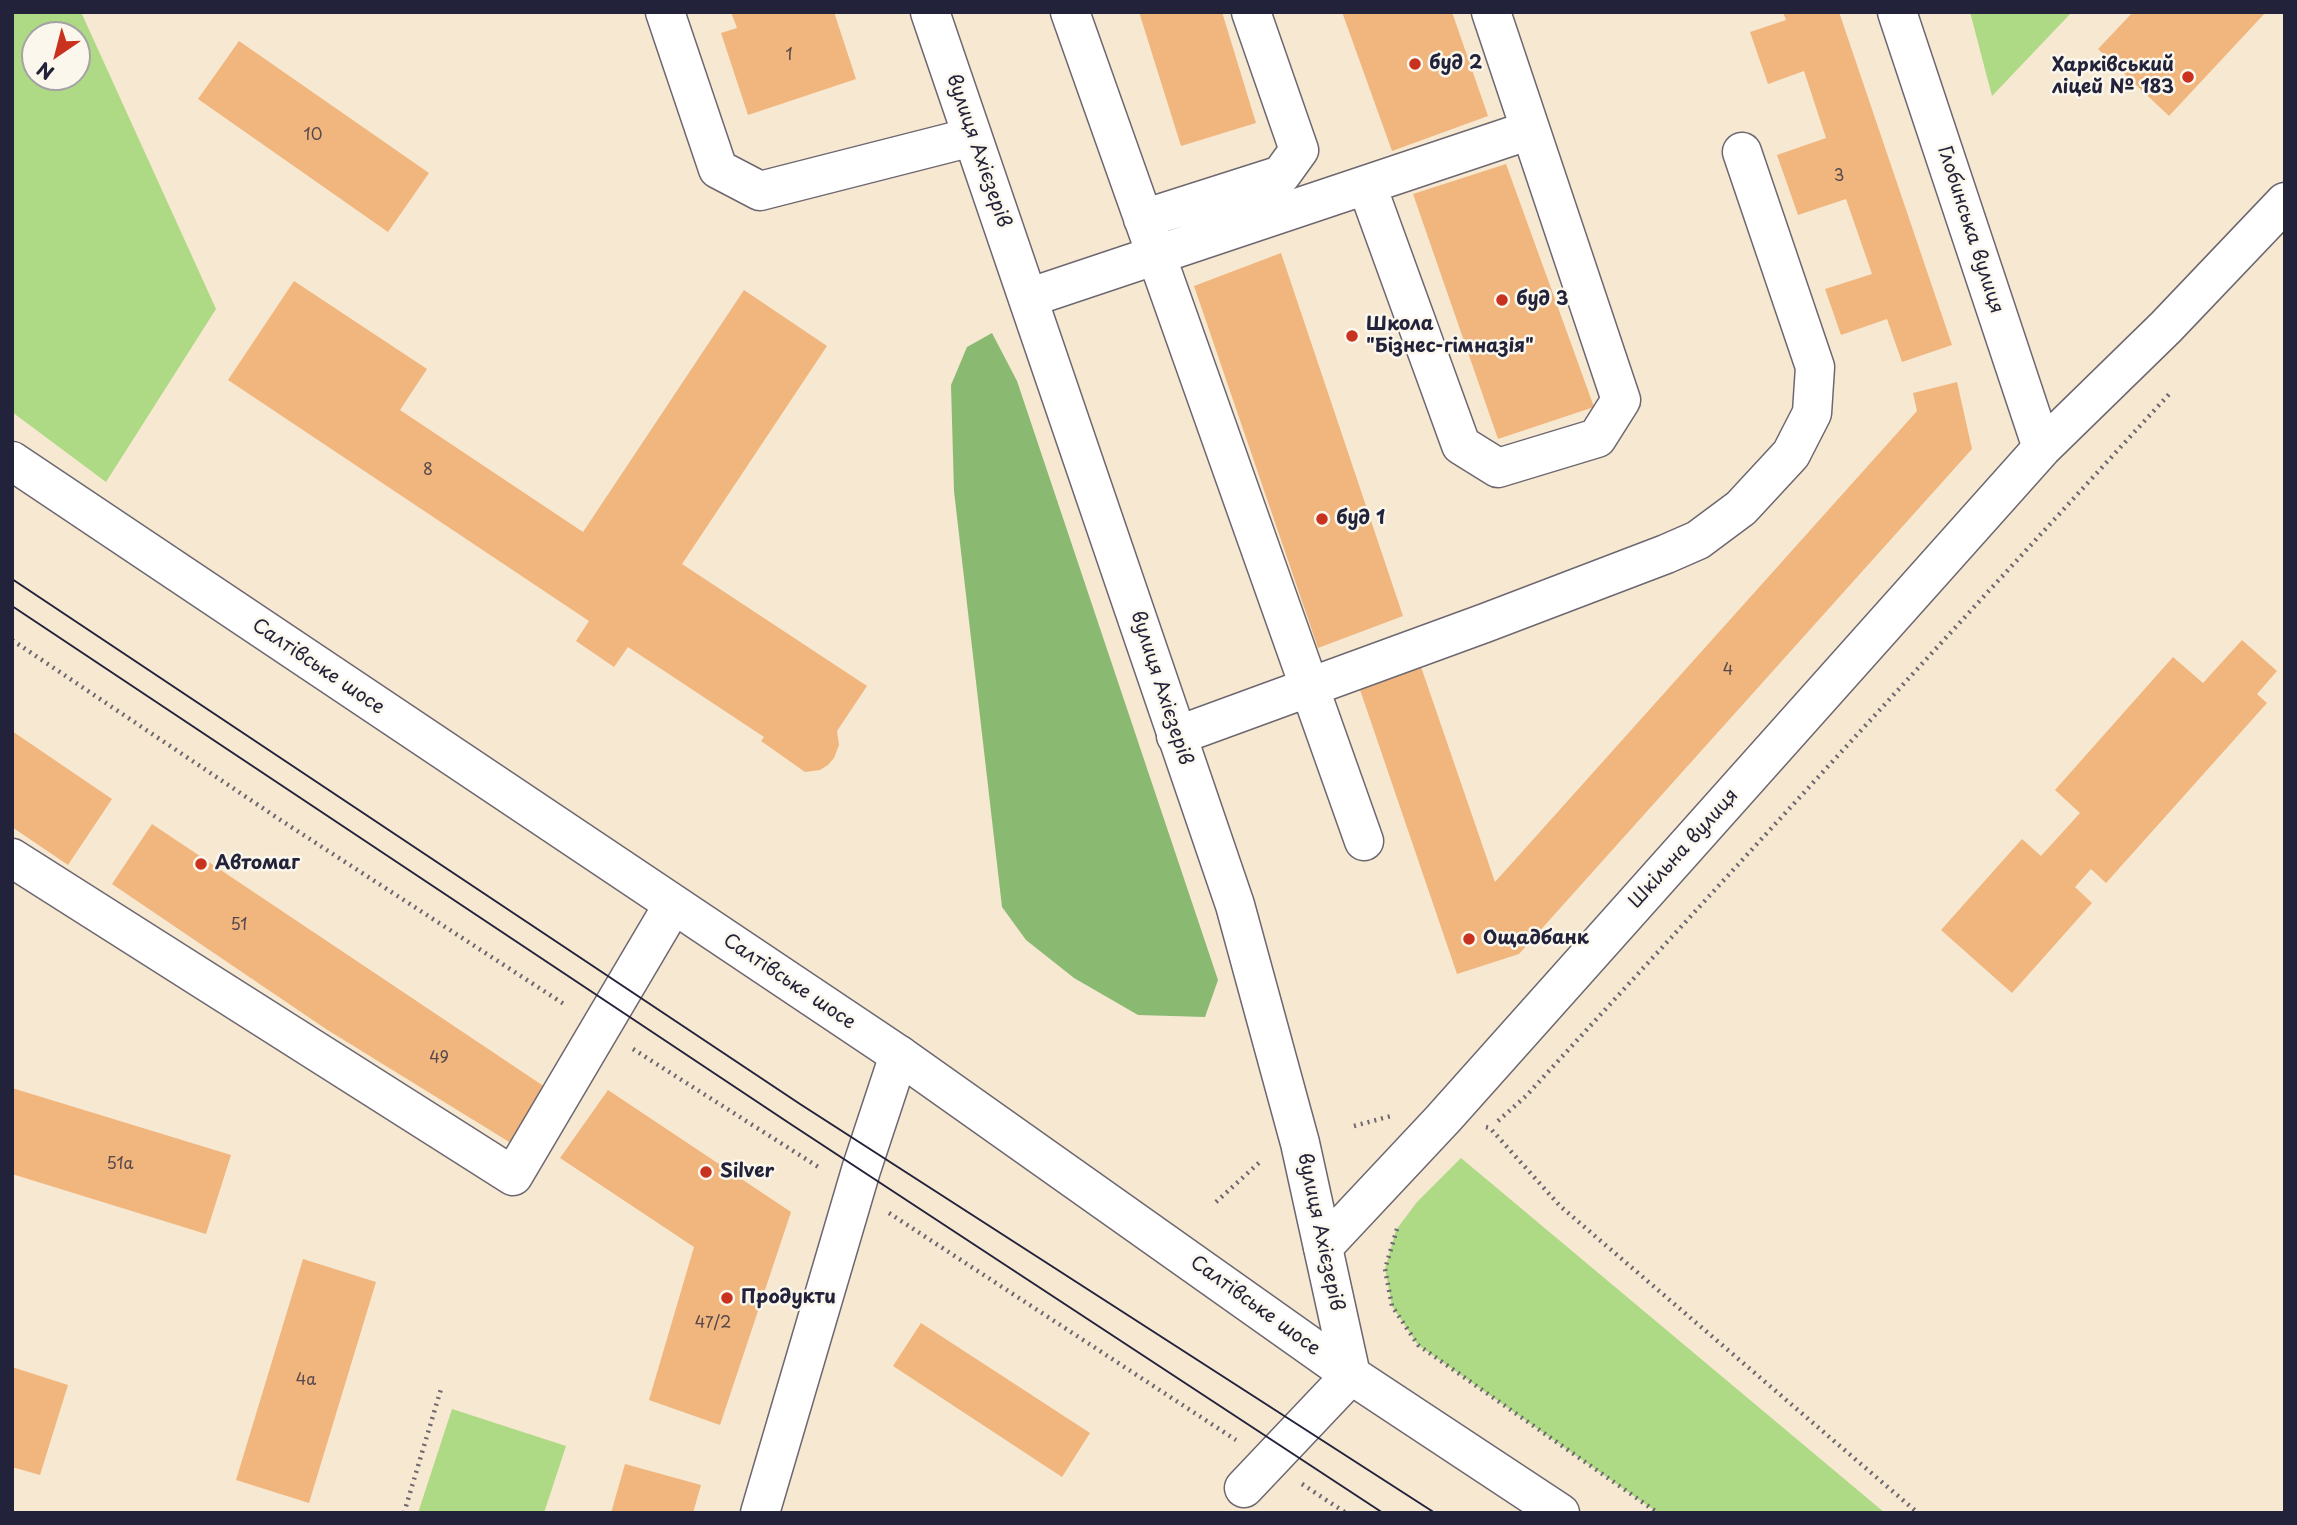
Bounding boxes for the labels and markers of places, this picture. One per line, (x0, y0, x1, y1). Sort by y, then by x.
place label: буд 2 (1429, 53, 1482, 75)
place label: Харківський ліцей № 183 (2052, 55, 2174, 99)
marker: буд 2 (1407, 56, 1423, 72)
marker: Харківський ліцей № 183 (2180, 69, 2196, 85)
place label: буд 3 (1516, 289, 1569, 311)
marker: буд 3 (1494, 292, 1510, 308)
place label: Школа "Бізнес-гімназія" (1366, 314, 1534, 358)
marker: Школа "Бізнес-гімназія" (1344, 328, 1360, 344)
place label: буд 1 (1336, 508, 1385, 530)
marker: буд 1 (1314, 511, 1330, 527)
place label: Автомаг (215, 853, 300, 875)
marker: Автомаг (193, 856, 209, 872)
place label: Ощадбанк (1483, 928, 1589, 950)
marker: Ощадбанк (1461, 931, 1477, 947)
place label: Silver (720, 1161, 774, 1183)
marker: Silver (698, 1164, 714, 1180)
place label: Продукти (741, 1287, 836, 1309)
marker: Продукти (719, 1290, 735, 1306)

